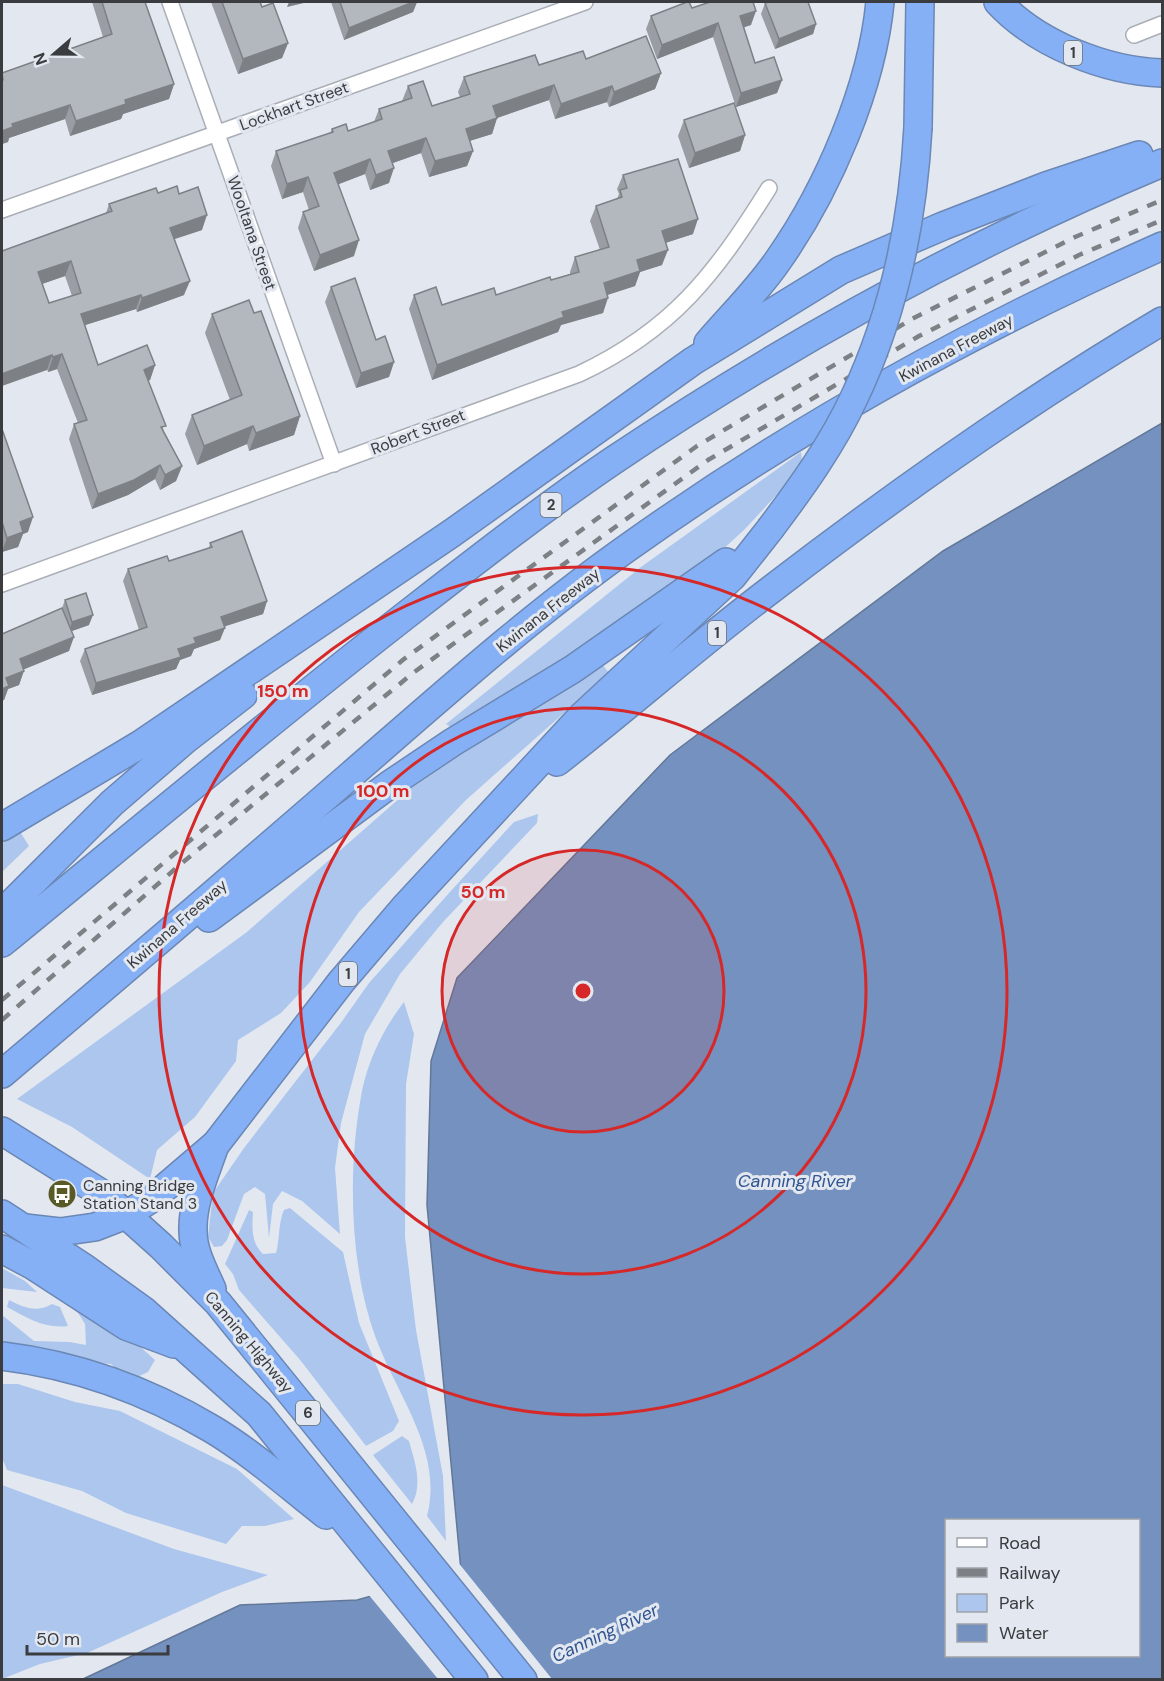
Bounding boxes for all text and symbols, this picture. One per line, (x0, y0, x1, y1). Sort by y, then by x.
north arrow (24, 24, 84, 84)
road number: 1 (1064, 41, 1082, 65)
text: N (29, 50, 52, 68)
street label: Lockhart Street (237, 77, 351, 135)
street label: Wooltana Street (223, 173, 281, 293)
street label: Kwinana Freeway (895, 309, 1017, 387)
street label: Robert Street (368, 404, 468, 460)
road number: 2 (540, 493, 562, 517)
street label: Kwinana Freeway (492, 563, 604, 657)
road number: 1 (708, 621, 726, 645)
text: 150 m (257, 679, 309, 703)
text: 100 m (356, 779, 410, 803)
street label: Kwinana Freeway (122, 875, 232, 973)
text: 50 m (460, 880, 506, 904)
road number: 1 (339, 962, 357, 986)
centre of rings (573, 981, 593, 1001)
water label: Canning River (738, 1169, 854, 1193)
place label: Canning Bridge Station Stand 3 (83, 1175, 197, 1214)
bus stop icon: Canning Bridge Station Stand 3 (46, 1178, 78, 1210)
street label: Canning Highway (200, 1287, 298, 1397)
road number: 6 (296, 1401, 320, 1425)
legend (945, 1519, 1140, 1657)
text: Road (999, 1531, 1041, 1555)
text: Railway (999, 1561, 1061, 1585)
text: Park (999, 1591, 1035, 1615)
water label: Canning River (548, 1597, 663, 1668)
scale bar (27, 1618, 168, 1656)
text: Water (999, 1621, 1049, 1645)
text: 50 m (36, 1627, 80, 1651)

